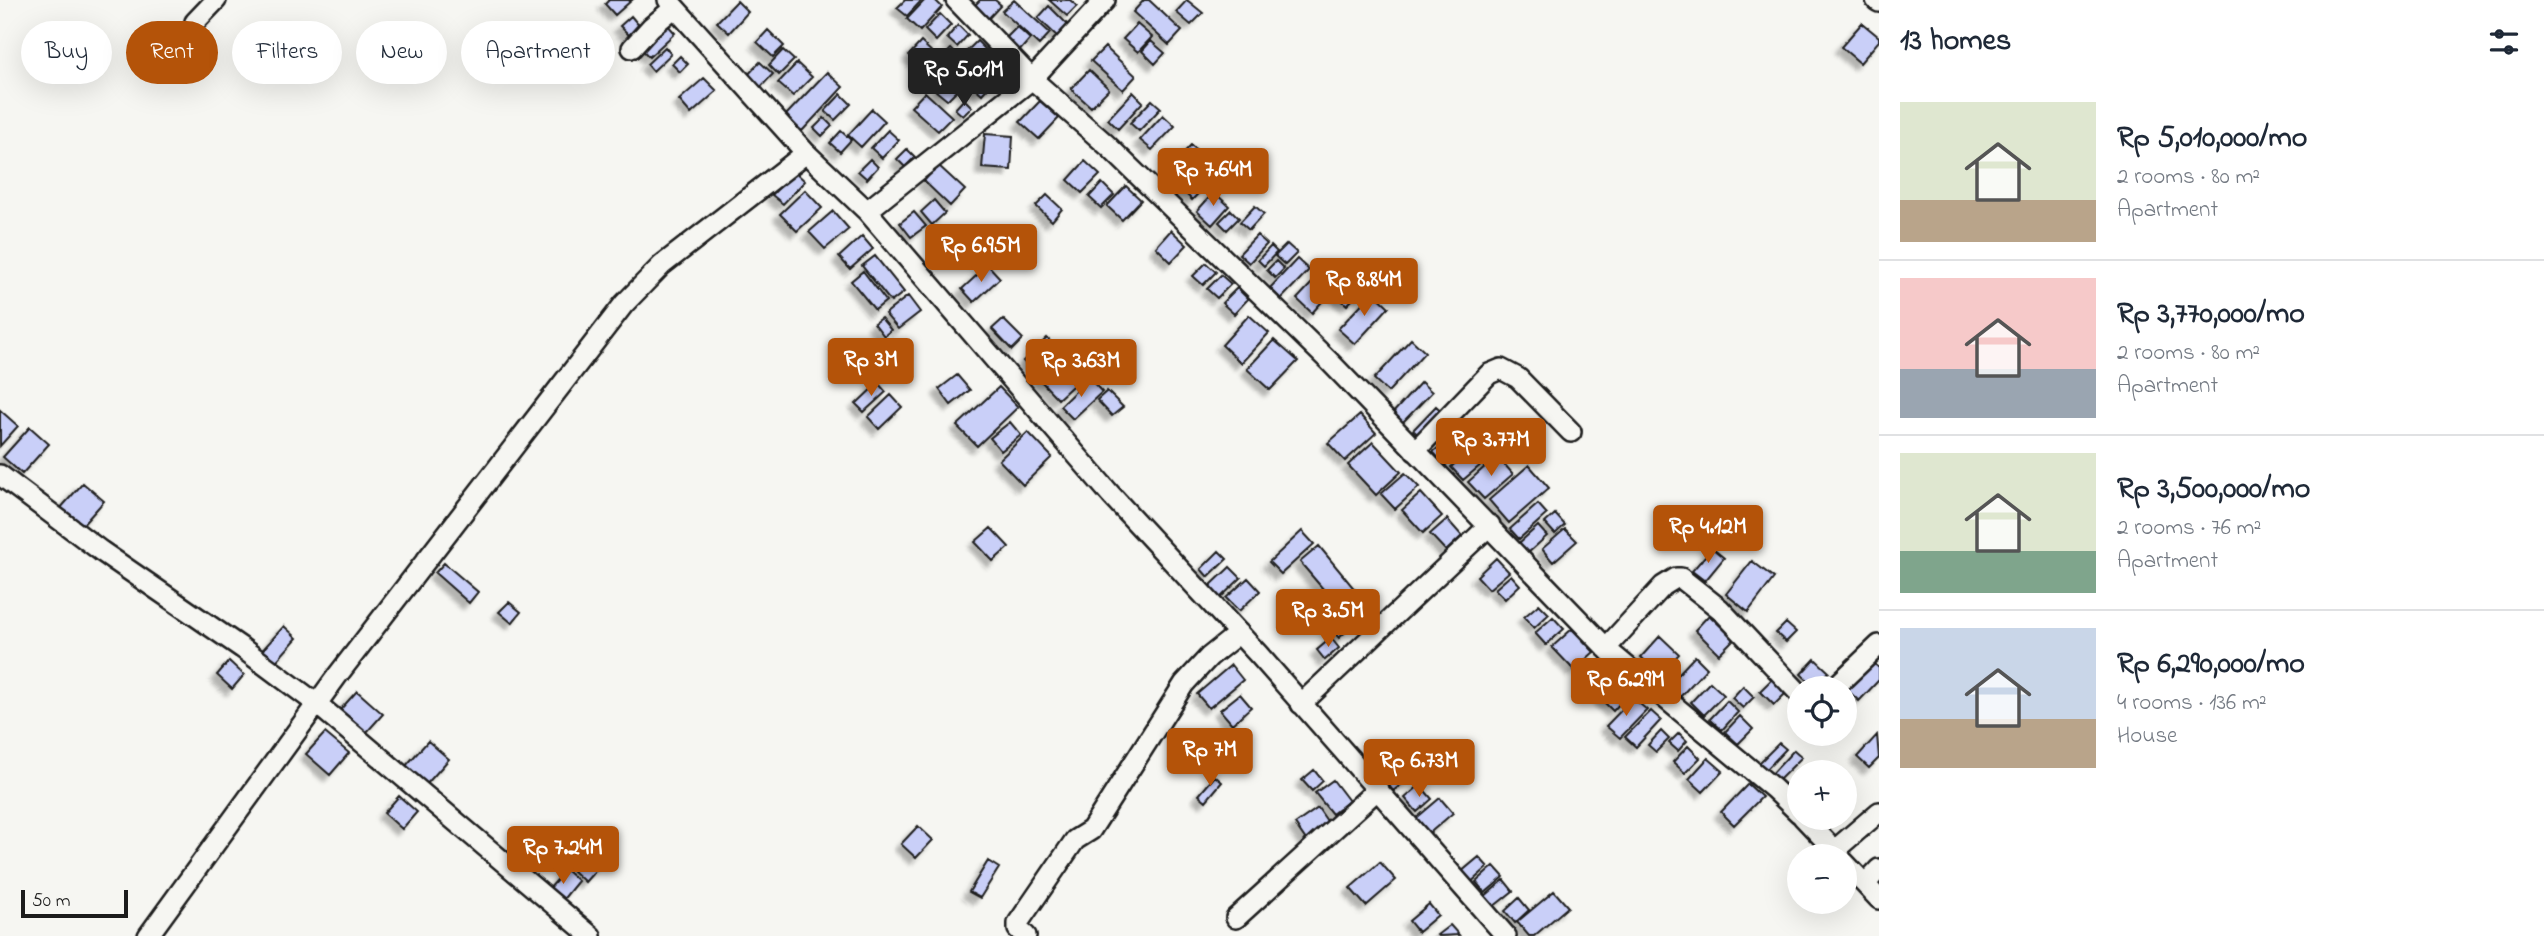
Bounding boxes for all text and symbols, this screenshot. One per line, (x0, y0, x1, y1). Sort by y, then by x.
text: 13 homes (1900, 20, 2011, 64)
chip: Buy (21, 21, 112, 84)
chip: Rent (126, 21, 218, 84)
chip: Filters (232, 21, 342, 84)
chip: New (356, 21, 447, 84)
chip: Apartment (461, 21, 615, 84)
icon: filters (2485, 23, 2523, 61)
pin: Rp 5.01M (892, 48, 1036, 108)
text: Rp 5.01M (924, 54, 1004, 87)
text: Rp 5,010,000/mo (2117, 117, 2307, 161)
icon: home (1956, 130, 2040, 214)
pin: Rp 7.64M (1141, 148, 1285, 208)
text: Rp 7.64M (1174, 154, 1252, 187)
text: 2 rooms · 80 m² (2117, 161, 2260, 194)
text: Apartment (2117, 194, 2218, 227)
pin: Rp 6.95M (909, 224, 1053, 284)
text: Rp 6.95M (941, 230, 1021, 263)
pin: Rp 8.84M (1292, 258, 1436, 318)
text: Rp 8.84M (1326, 264, 1402, 297)
text: Rp 3,770,000/mo (2117, 293, 2305, 337)
icon: home (1956, 306, 2040, 390)
text: 2 rooms · 80 m² (2117, 337, 2260, 370)
pin: Rp 3M (822, 338, 920, 398)
pin: Rp 3.63M (1009, 340, 1153, 399)
text: Rp 3M (844, 344, 898, 377)
text: Rp 3.63M (1042, 345, 1120, 378)
text: Apartment (2117, 370, 2218, 403)
pin: Rp 3.77M (1419, 419, 1563, 478)
text: Rp 3.77M (1452, 424, 1530, 457)
text: Rp 3,500,000/mo (2117, 468, 2310, 512)
icon: home (1956, 481, 2040, 565)
pin: Rp 4.12M (1636, 505, 1780, 565)
text: Rp 4.12M (1669, 511, 1747, 544)
text: 2 rooms · 76 m² (2117, 512, 2261, 545)
text: Apartment (2117, 545, 2218, 578)
pin: Rp 3.5M (1263, 590, 1393, 649)
text: Rp 3.5M (1292, 595, 1364, 628)
text: Rp 6,290,000/mo (2117, 643, 2305, 687)
icon: home (1956, 656, 2040, 740)
pin: Rp 6.29M (1554, 658, 1698, 718)
text: Rp 6.29M (1587, 664, 1665, 697)
map controls (1787, 676, 1857, 914)
button: locate (1787, 676, 1857, 746)
text: 4 rooms · 136 m² (2117, 687, 2267, 720)
text: House (2117, 720, 2177, 753)
pin: Rp 7M (1161, 728, 1259, 788)
text: Rp 7M (1183, 734, 1237, 767)
pin: Rp 6.73M (1347, 740, 1491, 799)
text: Rp 6.73M (1380, 745, 1458, 778)
button: + (1787, 760, 1857, 830)
pin: Rp 7.24M (491, 826, 635, 886)
text: Rp 7.24M (523, 832, 603, 865)
button: − (1787, 844, 1857, 914)
scale bar (21, 887, 128, 919)
text: 50 m (32, 888, 71, 915)

